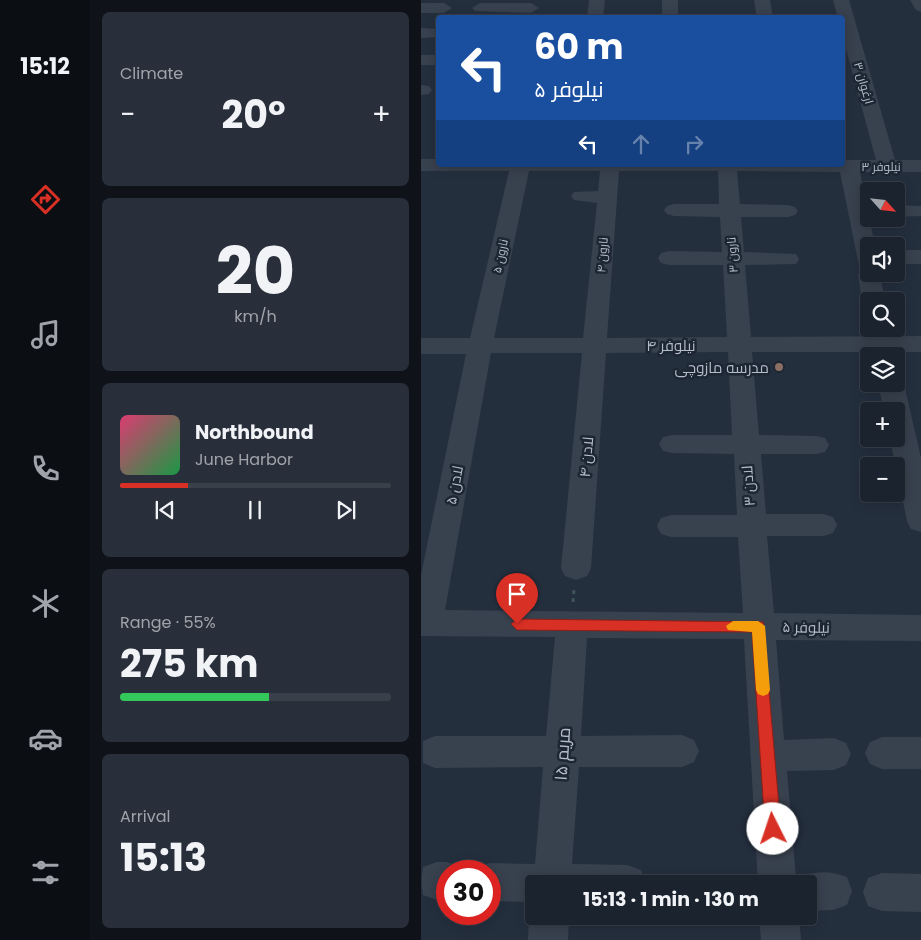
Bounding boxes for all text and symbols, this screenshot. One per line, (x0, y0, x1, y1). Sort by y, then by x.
text: 60 m (534, 22, 624, 71)
icon: left (451, 35, 516, 100)
text: 15:12 (20, 51, 70, 82)
street label: ارغوان ۳ (850, 60, 878, 106)
text: Climate (120, 62, 183, 85)
text: نیلوفر ۵ (534, 74, 604, 105)
text: 20° (222, 88, 286, 141)
text: − (120, 95, 135, 134)
text: + (372, 95, 391, 134)
icon: left (574, 130, 602, 158)
icon: ahead (627, 130, 655, 158)
icon: right (680, 130, 708, 158)
street label: نیلوفر ۳ (861, 158, 901, 175)
icon: directions (28, 182, 63, 217)
north arrow (860, 182, 905, 228)
map controls (860, 182, 905, 502)
text: 20 (216, 226, 295, 317)
street label: نارون ۴ (592, 237, 612, 273)
street label: نارون ۳ (722, 237, 742, 273)
button: sound (860, 237, 905, 282)
street label: نارون ۵ (488, 238, 512, 274)
button: search (860, 292, 905, 337)
text: km/h (234, 305, 277, 328)
icon: music (28, 317, 63, 352)
street label: نیلوفر ۴ (646, 335, 696, 356)
button: layers (860, 347, 905, 392)
place label: مدرسه مازوچی (675, 357, 769, 378)
marker: مدرسه مازوچی (773, 361, 785, 373)
button: + (860, 402, 905, 447)
text: Northbound (195, 419, 314, 446)
street label: لادن ۴ (574, 436, 598, 478)
text: June Harbor (195, 448, 293, 471)
icon: phone (28, 451, 63, 486)
button: − (860, 457, 905, 502)
street label: لادن ۵ (440, 464, 468, 506)
street label: لادن ۳ (736, 465, 760, 507)
icon: previous (151, 496, 179, 524)
icon: pause (241, 496, 269, 524)
icon: next (332, 496, 360, 524)
pin (496, 573, 538, 624)
icon: arrive (503, 580, 531, 608)
icon: climate (28, 586, 63, 621)
text: Range · 55% (120, 611, 216, 634)
street label: نیلوفر ۵ (782, 616, 830, 638)
text: 275 km (120, 637, 259, 690)
icon: car (28, 721, 63, 756)
street label: مریم ۱۵ (548, 726, 576, 782)
position arrow (746, 802, 798, 854)
text: Arrival (120, 805, 170, 828)
text: 15:13 (120, 831, 207, 884)
icon: filters (28, 855, 63, 890)
speed limit sign: 30 (436, 860, 501, 925)
text: 15:13 · 1 min · 130 m (583, 886, 759, 913)

